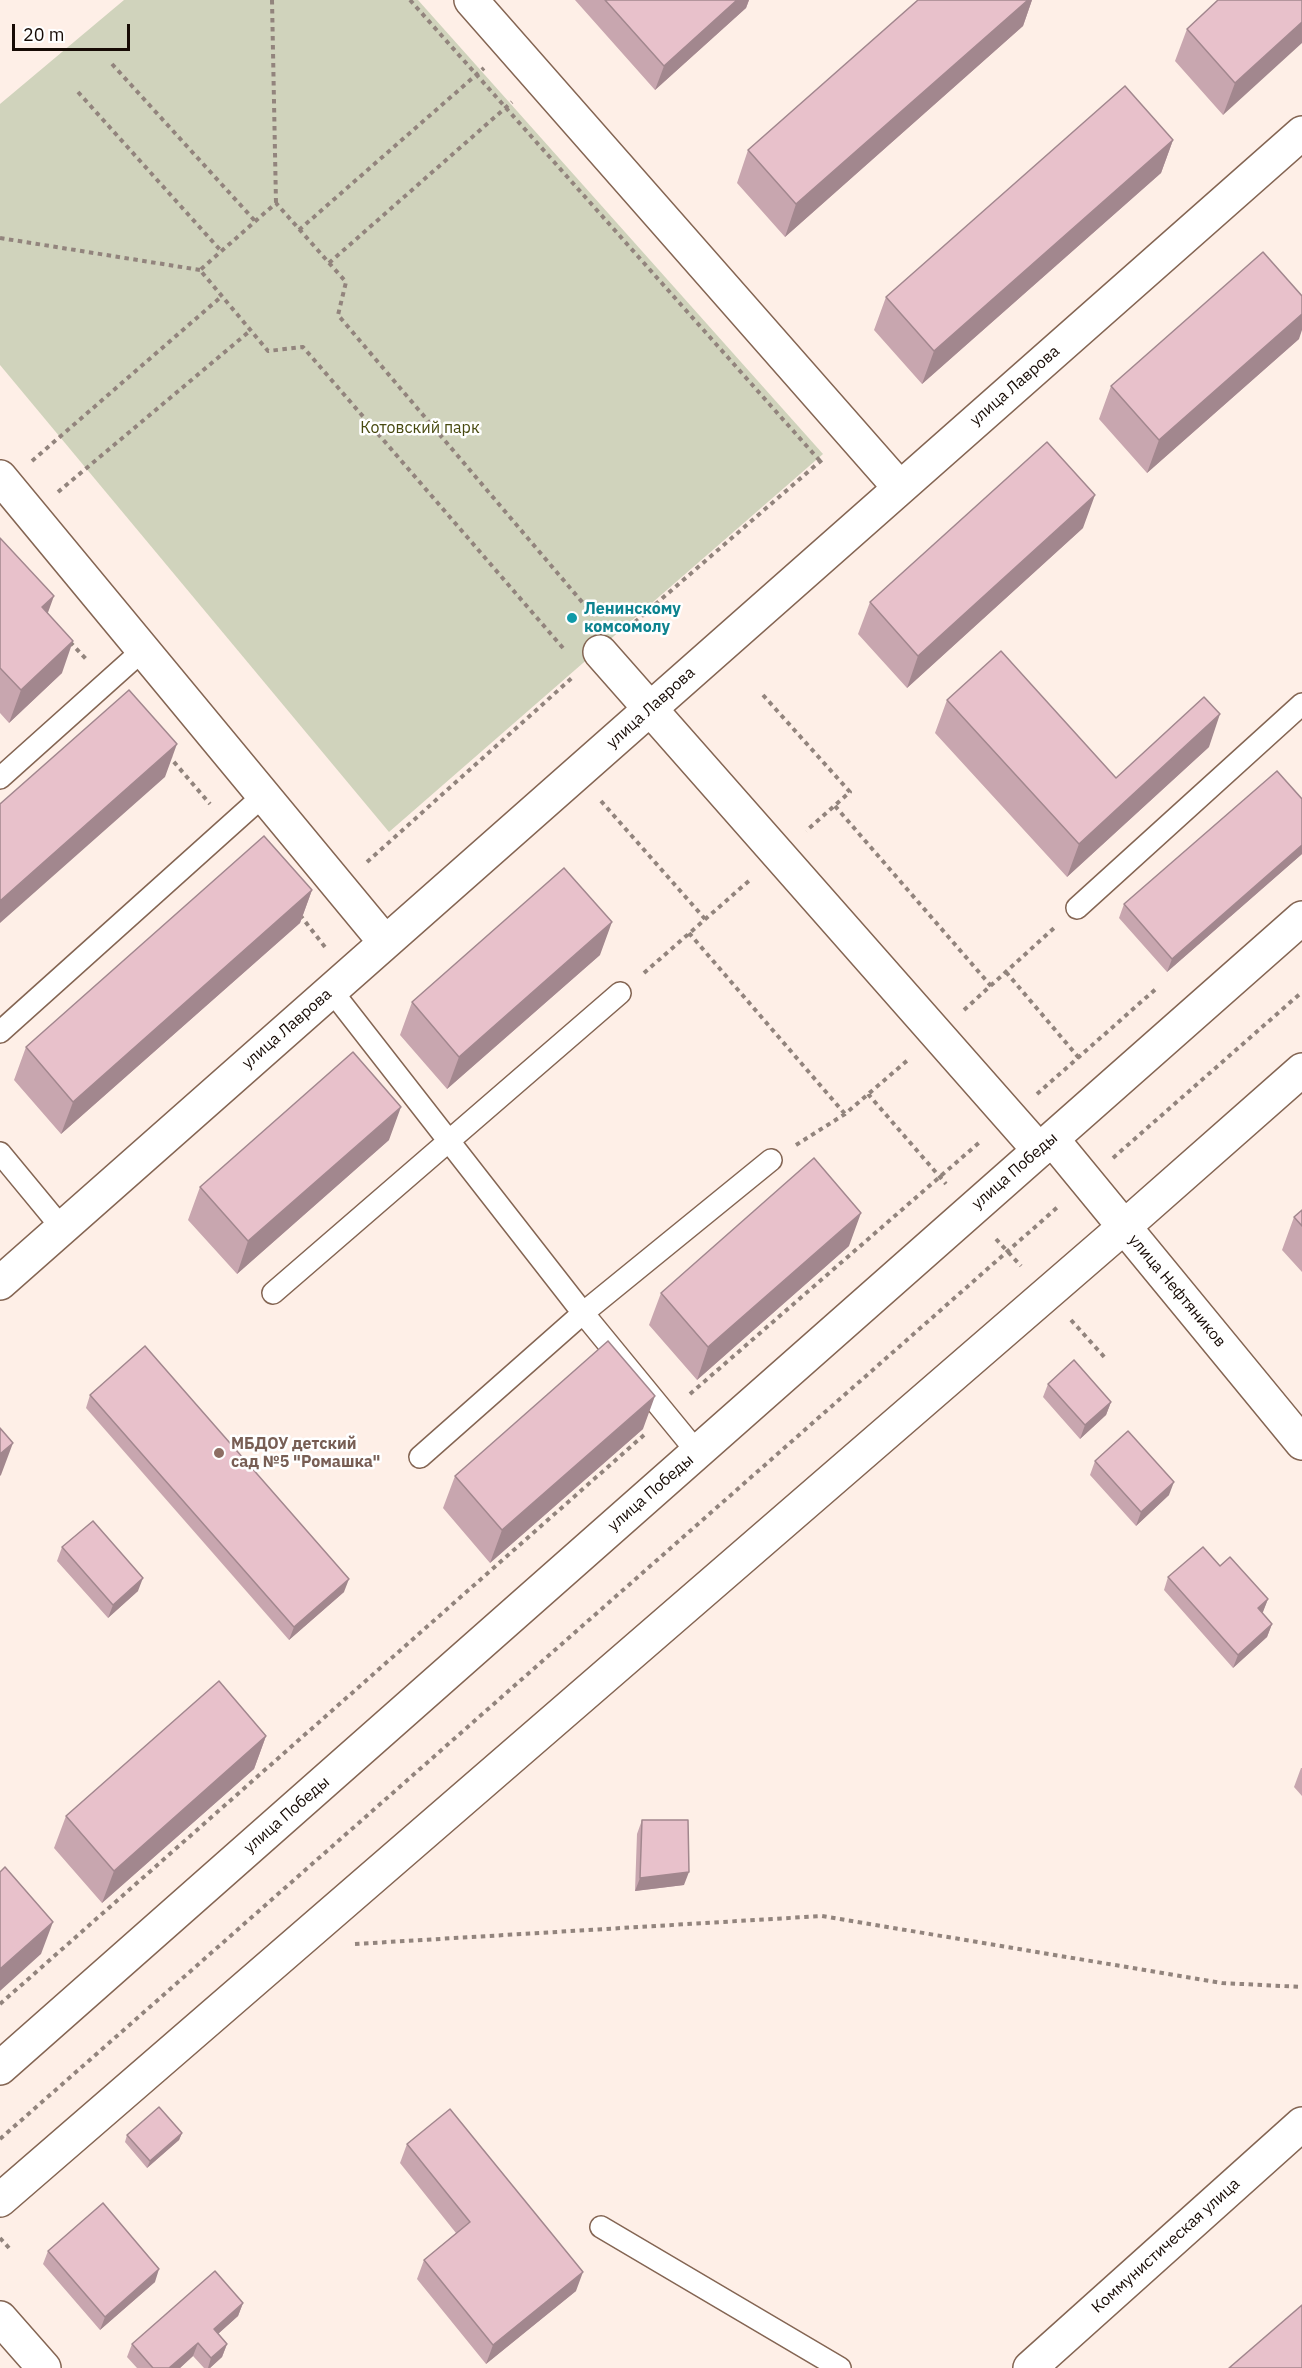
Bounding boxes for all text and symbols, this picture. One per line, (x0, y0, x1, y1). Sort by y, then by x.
scale bar (15, 12, 134, 50)
text: 20 m (23, 23, 65, 46)
street label: улица Лаврова (966, 342, 1064, 430)
park label: Котовский парк (360, 418, 480, 438)
place label: Ленинскому комсомолу (584, 599, 681, 637)
marker: Ленинскому комсомолу (565, 611, 579, 625)
street label: улица Лаврова (603, 663, 699, 753)
street label: улица Лаврова (238, 985, 336, 1073)
street label: улица Победы (968, 1129, 1062, 1213)
street label: улица Нефтяников (1124, 1231, 1230, 1351)
place label: МБДОУ детский сад №5 "Ромашка" (231, 1434, 380, 1472)
marker: МБДОУ детский сад №5 "Ромашка" (212, 1446, 226, 1460)
street label: улица Победы (604, 1451, 698, 1535)
street label: улица Победы (240, 1773, 334, 1857)
street label: Коммунистическая улица (1088, 2174, 1244, 2318)

